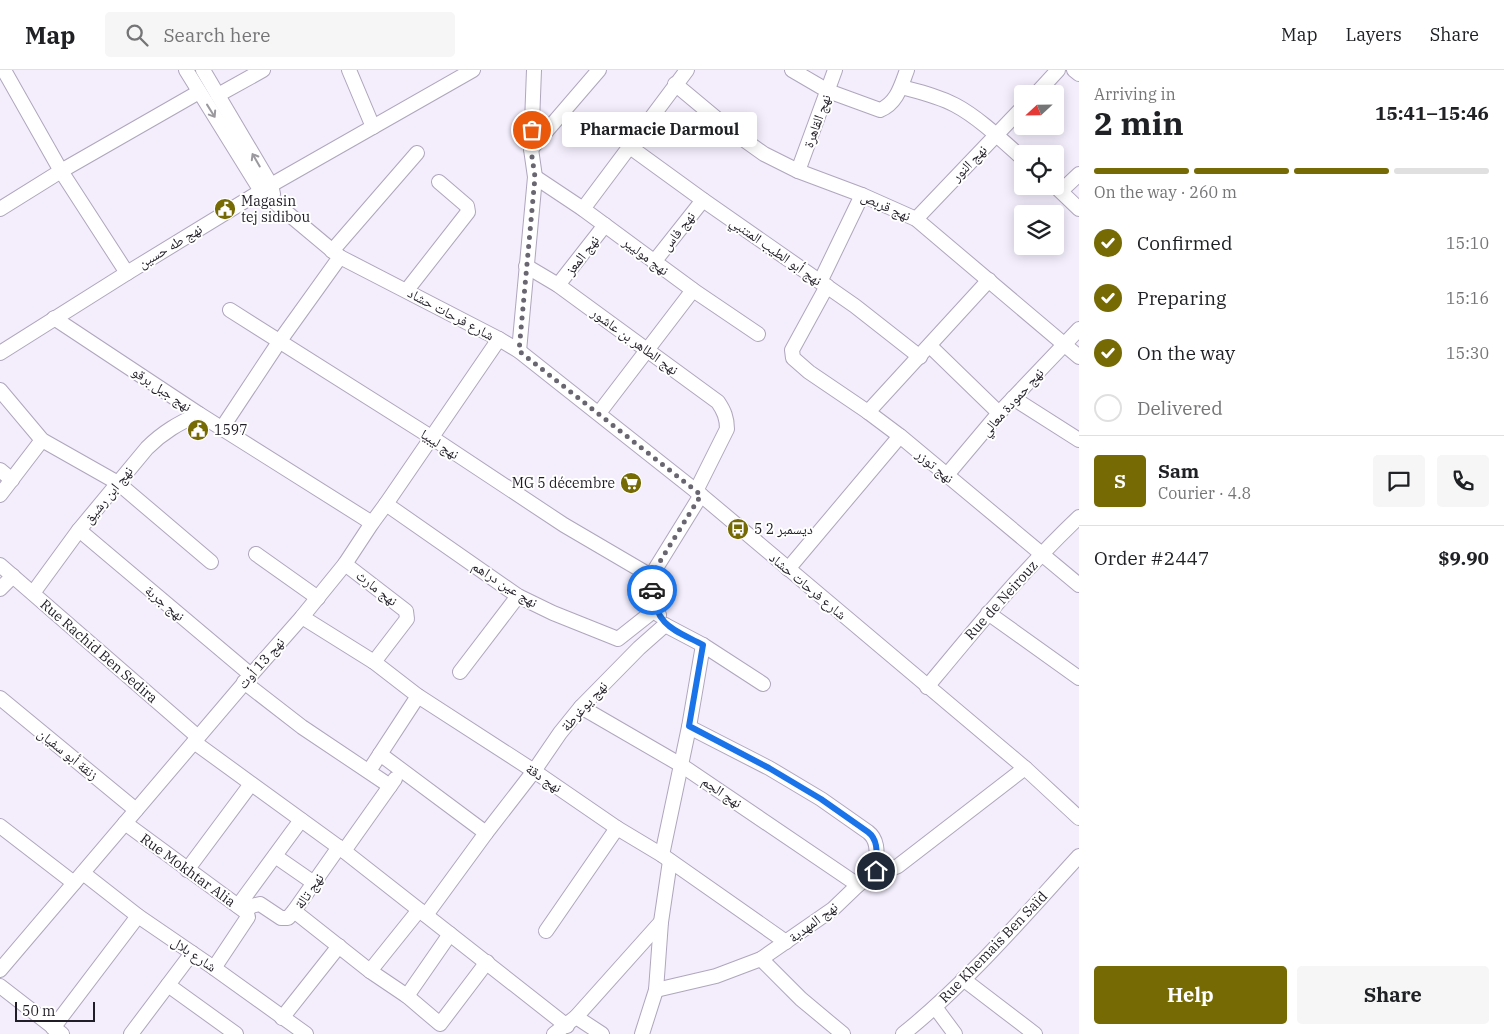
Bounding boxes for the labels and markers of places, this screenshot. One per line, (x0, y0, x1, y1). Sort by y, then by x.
pin (511, 109, 553, 151)
callout: Pharmacie Darmoul (562, 112, 757, 148)
place label: Magasin tej sidibou (241, 192, 311, 226)
public building icon: Magasin tej sidibou (213, 197, 237, 221)
public building icon: 1597 (186, 418, 210, 442)
place label: 1597 (214, 421, 248, 439)
supermarket icon: MG 5 décembre (619, 471, 643, 495)
place label: MG 5 décembre (512, 474, 615, 492)
bus stop icon: 5 ديسمبر 2 (726, 517, 750, 541)
place label: 5 ديسمبر 2 (754, 520, 813, 538)
pin (855, 850, 897, 892)

